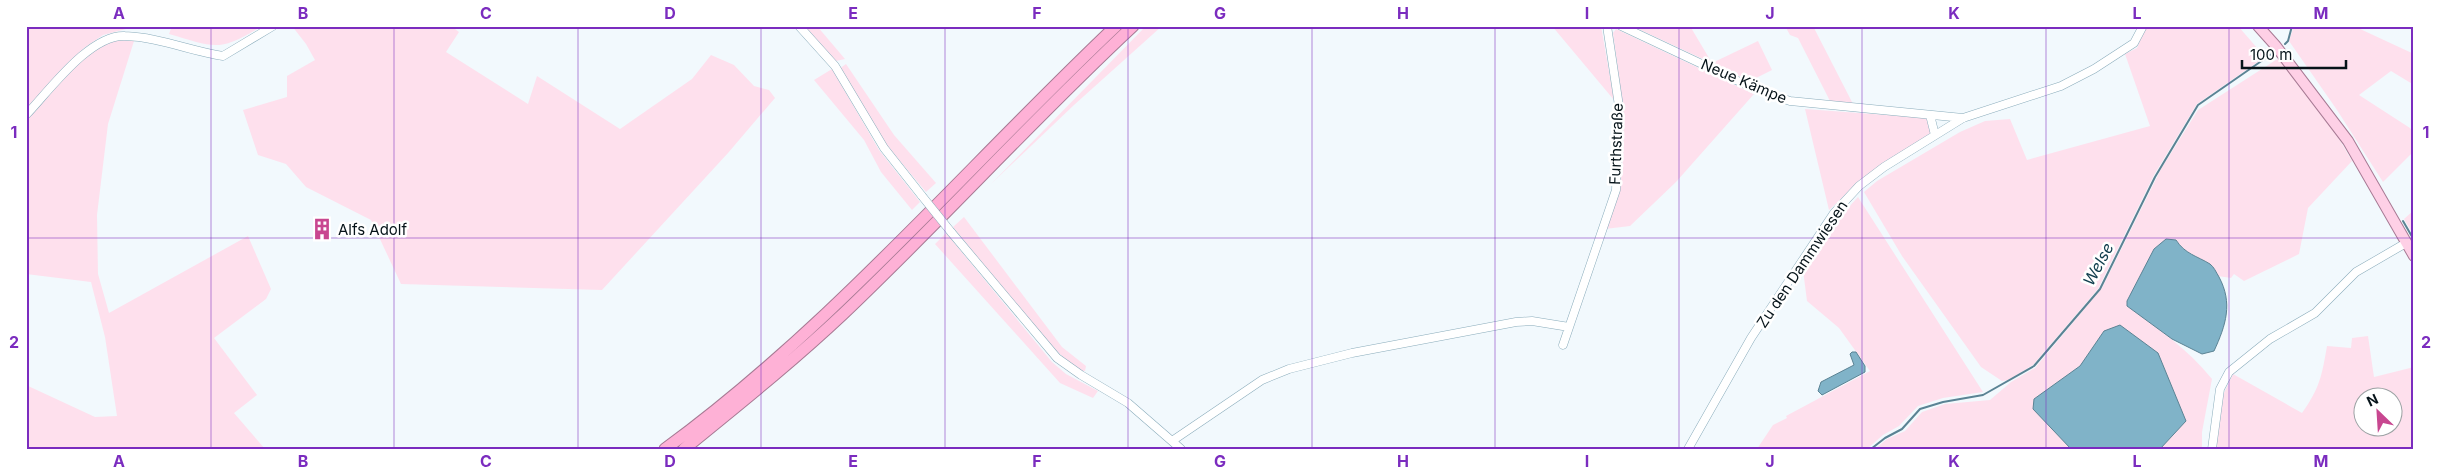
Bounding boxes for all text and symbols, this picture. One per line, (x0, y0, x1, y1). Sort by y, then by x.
text: A (113, 3, 125, 23)
text: B (298, 3, 308, 23)
text: C (480, 3, 492, 23)
text: D (664, 3, 676, 23)
text: E (848, 3, 858, 23)
text: F (1032, 3, 1042, 23)
text: G (1214, 3, 1226, 23)
text: H (1397, 3, 1409, 23)
text: I (1585, 3, 1589, 23)
text: J (1765, 3, 1775, 23)
text: K (1948, 3, 1960, 23)
text: L (2132, 3, 2142, 23)
text: M (2314, 3, 2328, 23)
scale bar (2242, 38, 2346, 70)
text: 100 m (2250, 45, 2292, 64)
street label: Neue Kämpe (1698, 54, 1790, 108)
street label: Furthstraße (1605, 103, 1627, 185)
text: 1 (11, 122, 17, 142)
text: 1 (2423, 122, 2429, 142)
street label: Zu den Dammwiesen (1752, 197, 1852, 331)
building icon: Alfs Adolf (309, 216, 335, 242)
place label: Alfs Adolf (338, 220, 407, 239)
water label: Welse (2078, 239, 2118, 289)
text: 2 (9, 332, 19, 352)
text: 2 (2421, 332, 2431, 352)
north arrow (2352, 388, 2402, 438)
text: N (2364, 390, 2381, 410)
text: A (113, 451, 125, 471)
text: B (298, 451, 308, 471)
text: C (480, 451, 492, 471)
text: D (664, 451, 676, 471)
text: E (848, 451, 858, 471)
text: F (1032, 451, 1042, 471)
text: G (1214, 451, 1226, 471)
text: H (1397, 451, 1409, 471)
text: I (1585, 451, 1589, 471)
text: J (1765, 451, 1775, 471)
text: K (1948, 451, 1960, 471)
text: L (2132, 451, 2142, 471)
text: M (2314, 451, 2328, 471)

